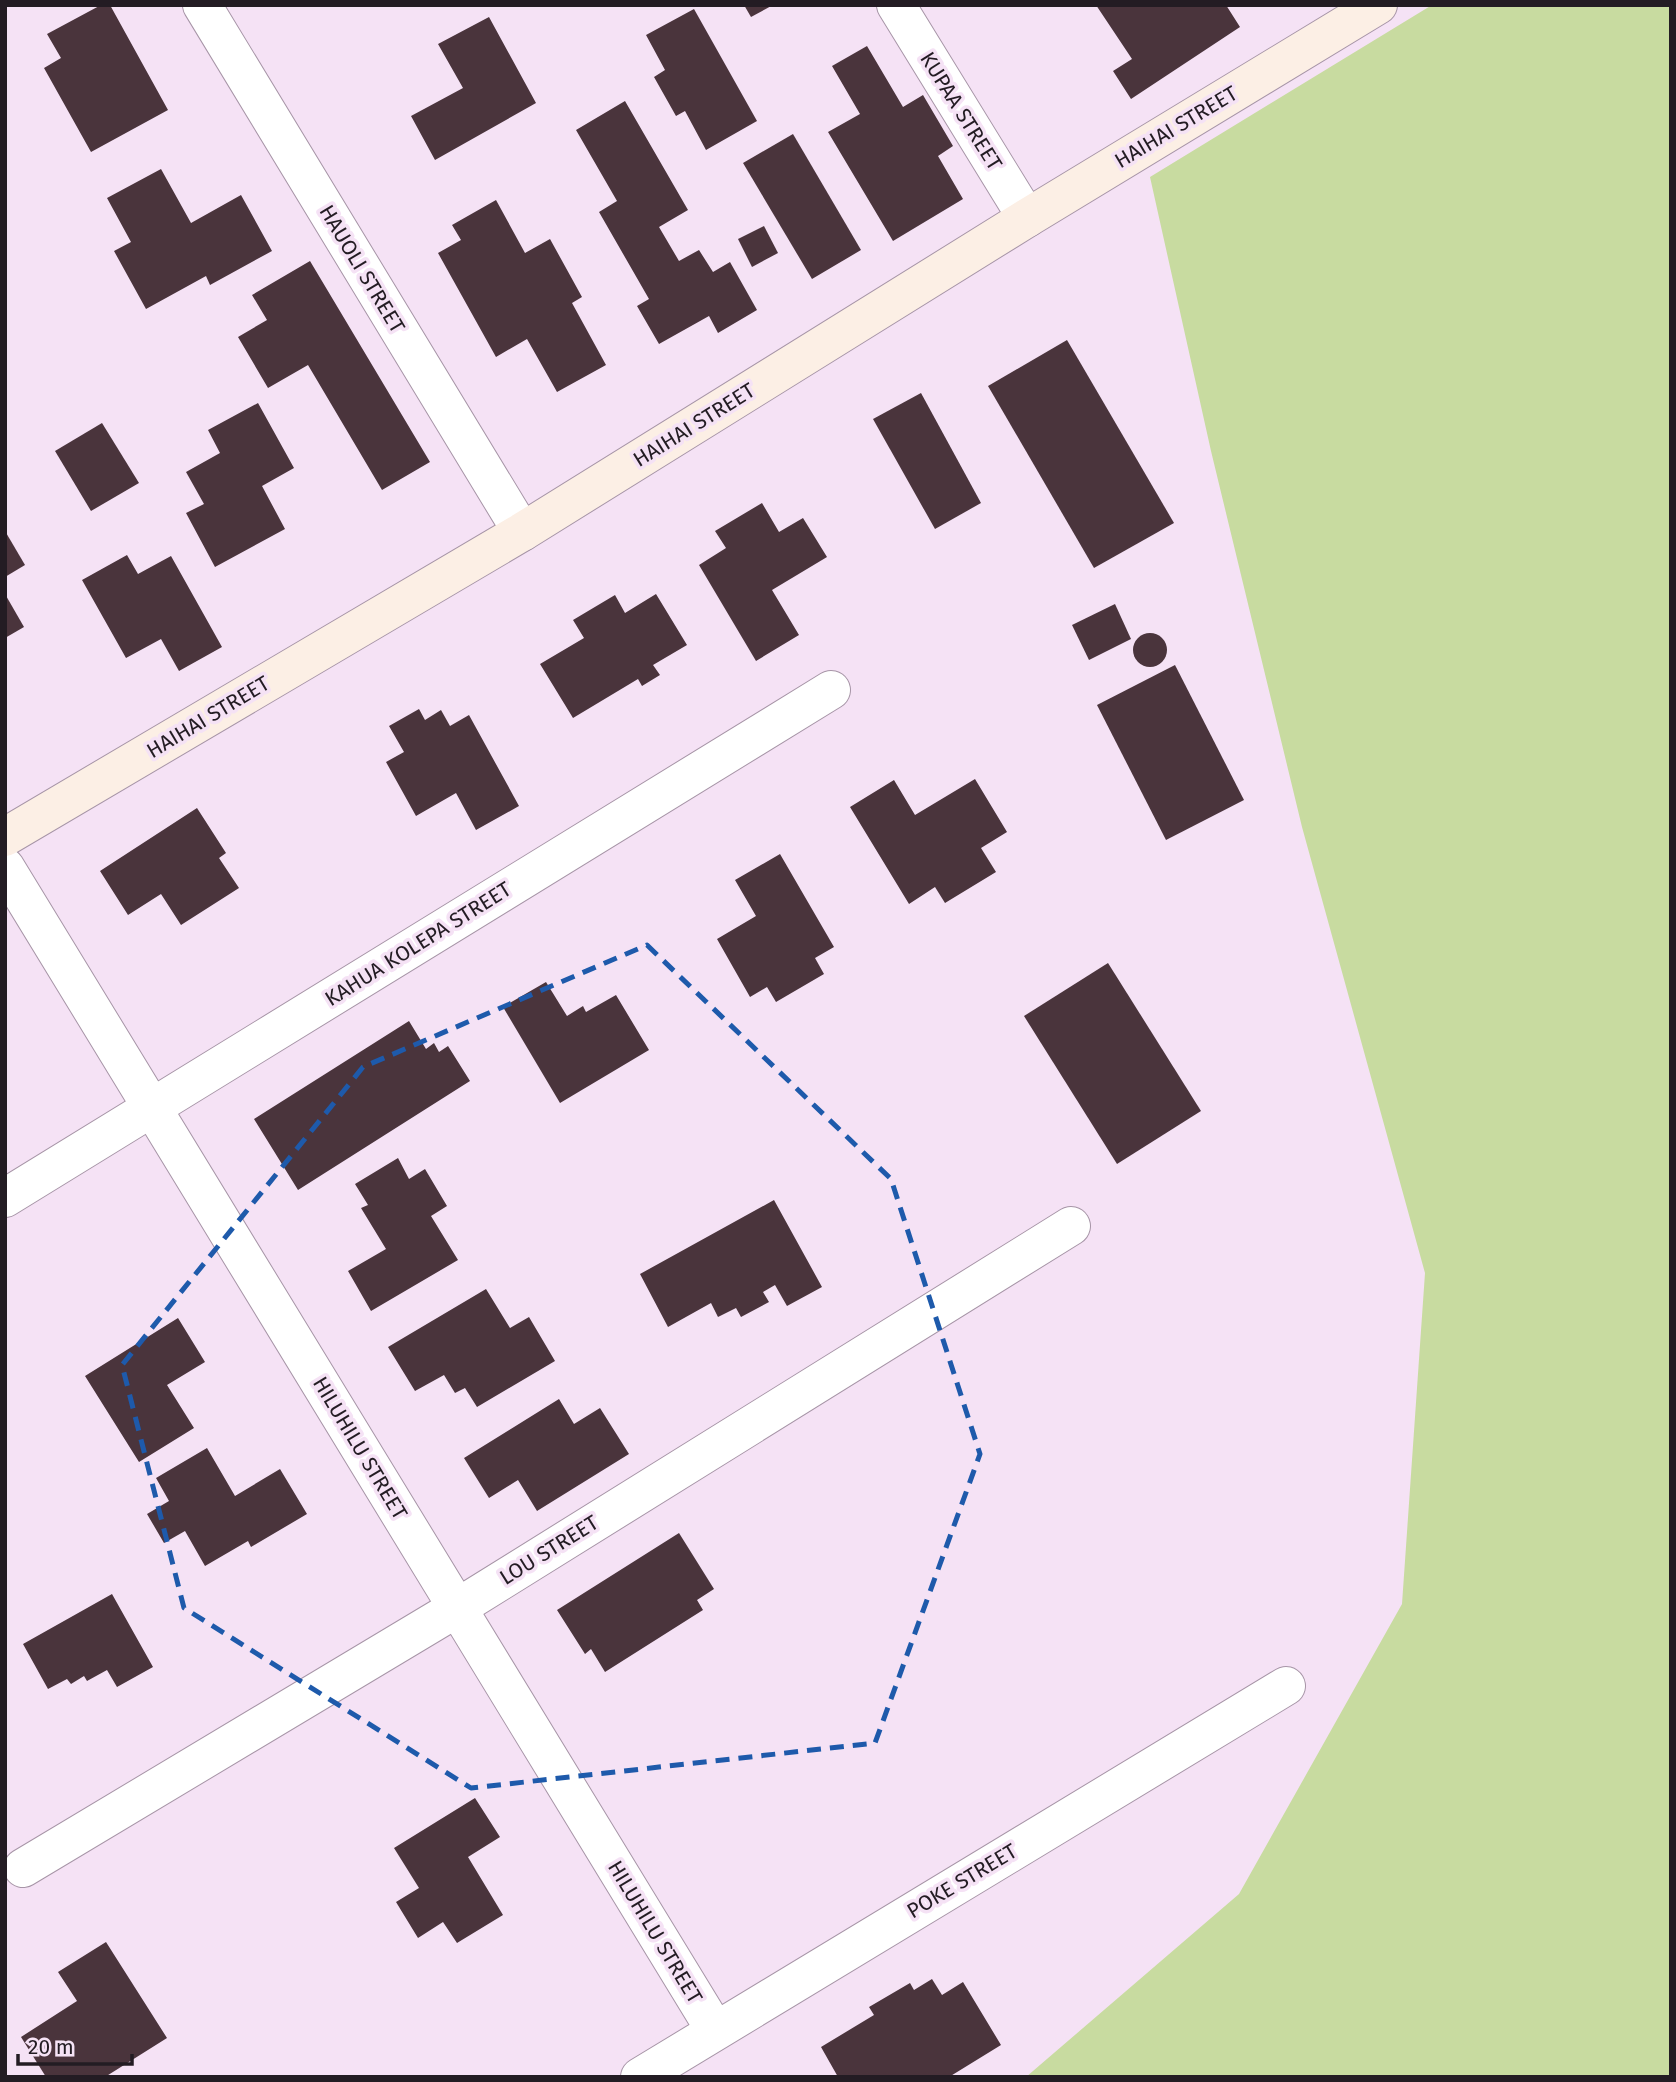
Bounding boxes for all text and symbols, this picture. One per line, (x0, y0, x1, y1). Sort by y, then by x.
street label: KUPAA STREET (914, 47, 1008, 175)
street label: HAIHAI STREET (1110, 80, 1242, 174)
street label: HAUOLI STREET (314, 200, 410, 338)
street label: HAIHAI STREET (628, 377, 760, 473)
street label: HAIHAI STREET (142, 670, 274, 764)
street label: KAHUA KOLEPA STREET (320, 876, 516, 1012)
street label: HILUHILU STREET (307, 1372, 413, 1524)
street label: LOU STREET (495, 1509, 603, 1591)
street label: POKE STREET (902, 1838, 1022, 1924)
street label: HILUHILU STREET (602, 1856, 708, 2008)
scale bar (18, 2022, 131, 2066)
text: 20 m (28, 2034, 74, 2060)

